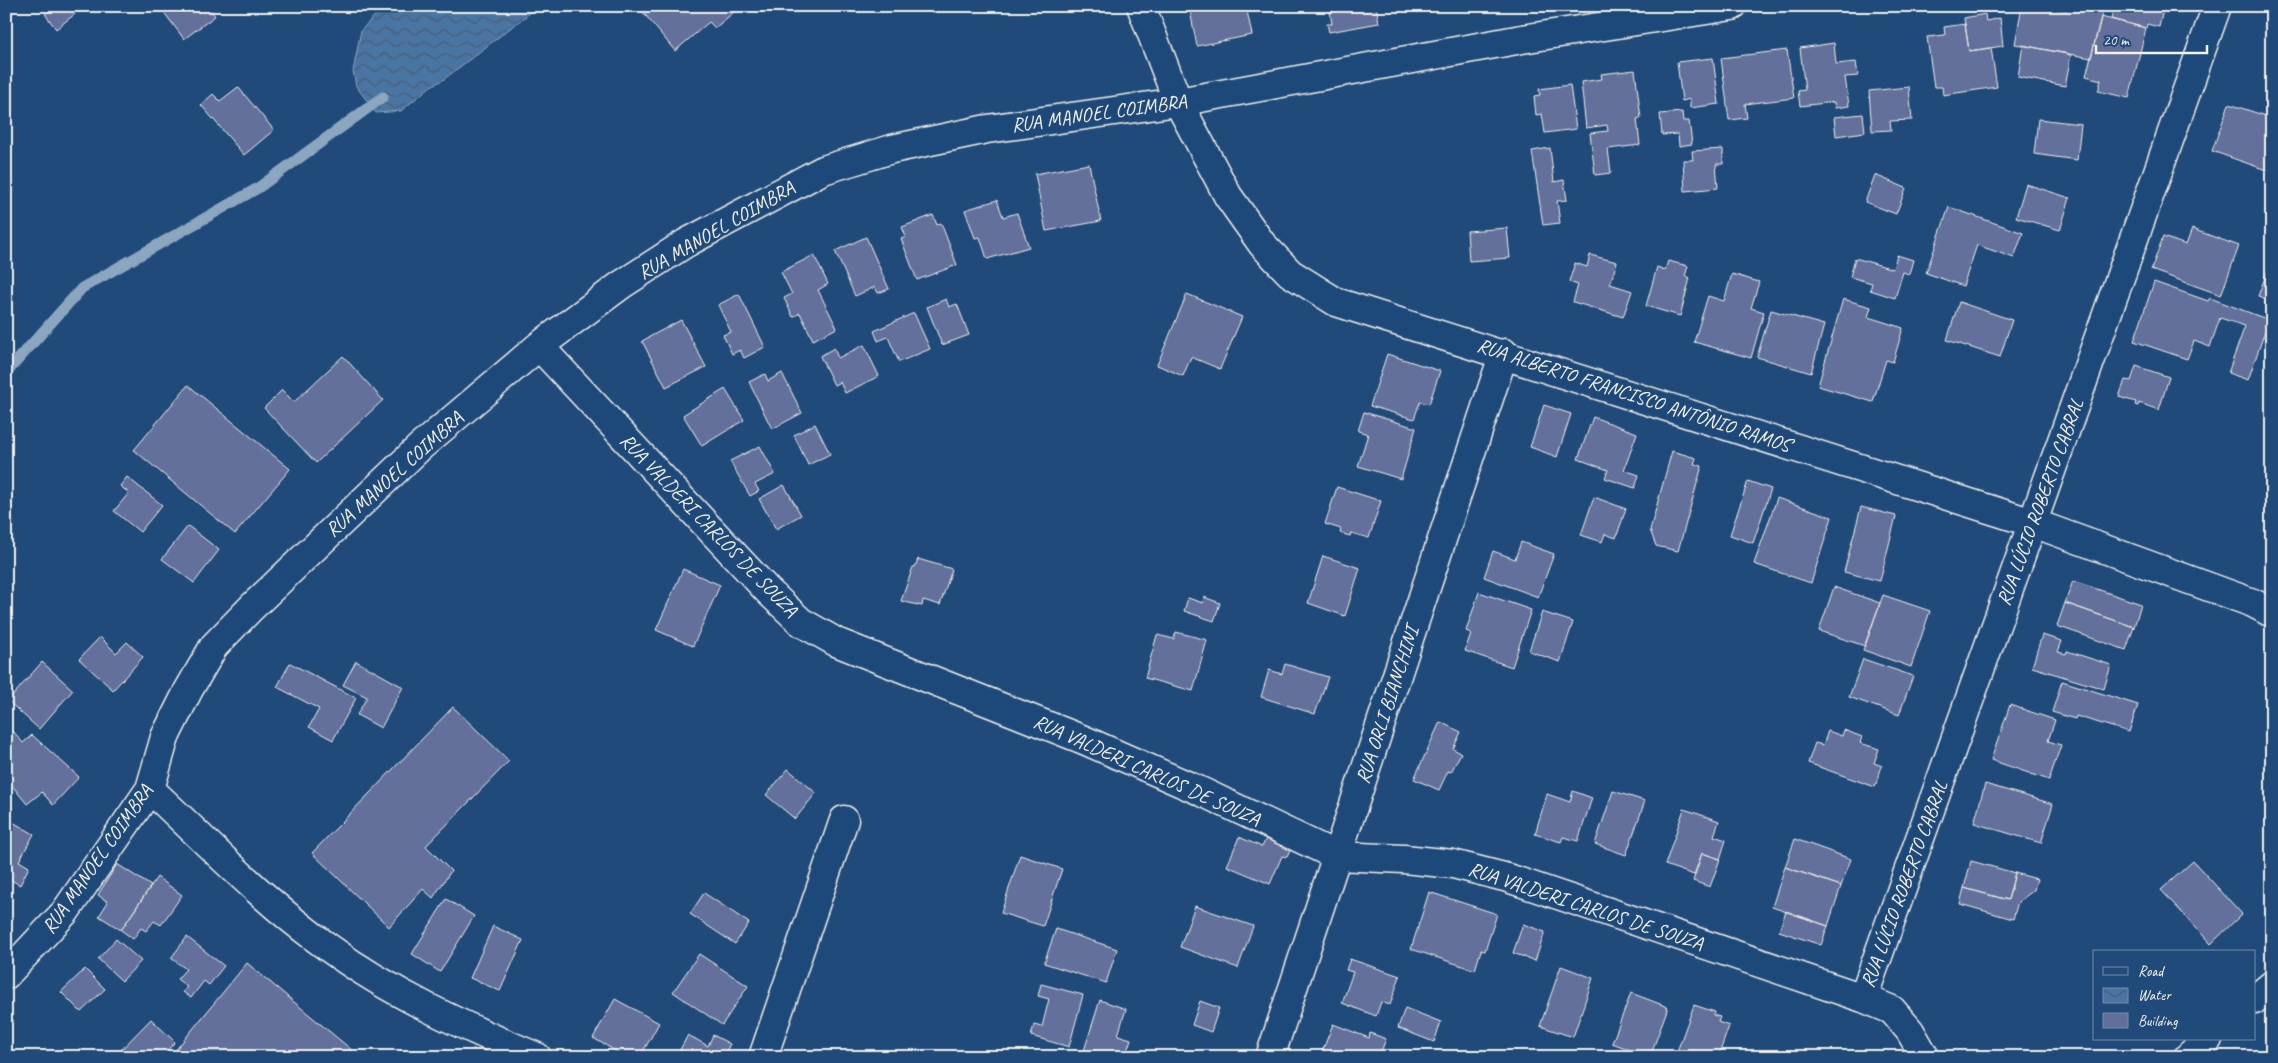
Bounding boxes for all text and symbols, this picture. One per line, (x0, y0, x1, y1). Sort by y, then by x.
scale bar (2096, 22, 2207, 54)
text: 20 m (2103, 31, 2130, 50)
street label: RUA MANOEL COIMBRA (1010, 88, 1189, 138)
street label: RUA MANOEL COIMBRA (633, 175, 799, 285)
street label: RUA ALBERTO FRANCISCO ANTÔNIO RAMOS (1474, 332, 1798, 459)
street label: RUA LÚCIO ROBERTO CABRAL (1991, 395, 2089, 609)
street label: RUA MANOEL COIMBRA (320, 405, 469, 542)
street label: RUA VALDERI CARLOS DE SOUZA (615, 428, 804, 623)
street label: RUA ORLI BIANCHINI (1350, 620, 1425, 787)
street label: RUA VALDERI CARLOS DE SOUZA (1030, 709, 1265, 832)
street label: RUA LÚCIO ROBERTO CABRAL (1855, 777, 1953, 991)
street label: RUA MANOEL COIMBRA (36, 779, 158, 938)
street label: RUA VALDERI CARLOS DE SOUZA (1465, 856, 1707, 956)
legend (2093, 950, 2256, 1040)
text: Road (2138, 962, 2165, 981)
text: Water (2138, 986, 2172, 1005)
text: Building (2138, 1012, 2178, 1031)

